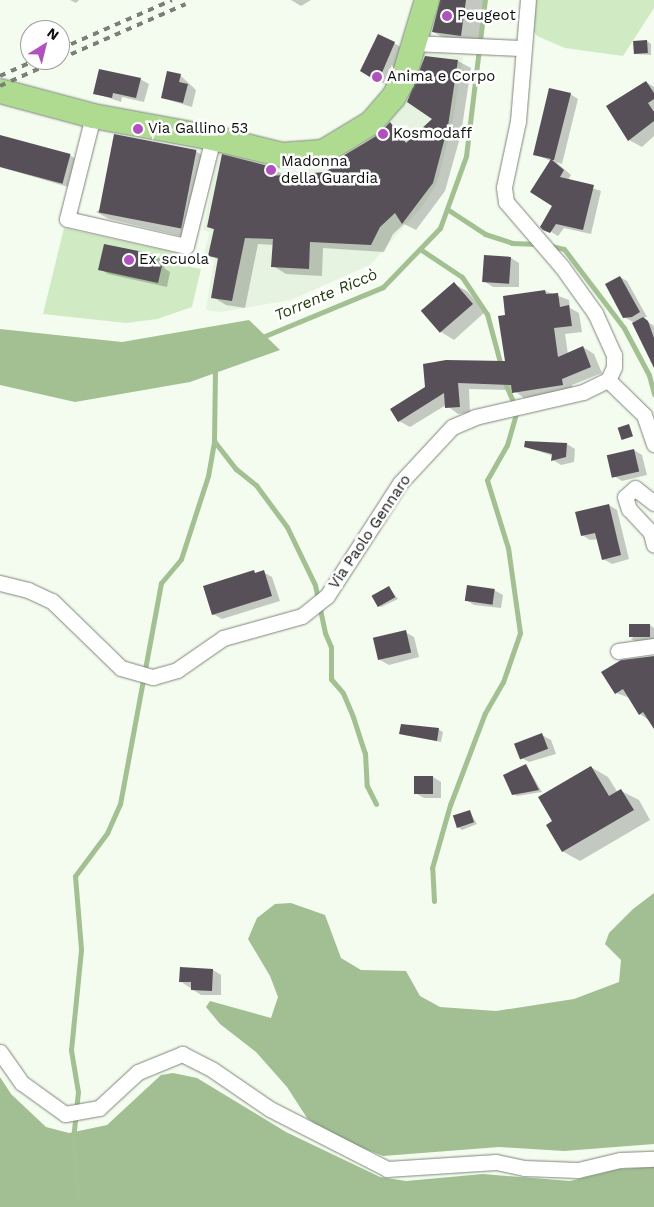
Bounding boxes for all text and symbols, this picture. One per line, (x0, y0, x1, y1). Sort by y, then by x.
place label: Peugeot (457, 7, 516, 25)
marker: Peugeot (441, 10, 453, 22)
north arrow (20, 20, 70, 70)
text: N (44, 24, 62, 43)
place label: Anima e Corpo (387, 68, 496, 86)
marker: Anima e Corpo (371, 71, 383, 83)
place label: Via Gallino 53 (148, 120, 249, 138)
marker: Via Gallino 53 (132, 123, 144, 135)
place label: Kosmodaff (393, 125, 472, 143)
marker: Kosmodaff (377, 128, 389, 140)
place label: Madonna della Guardia (281, 152, 378, 187)
marker: Madonna della Guardia (265, 164, 277, 176)
place label: Ex scuola (139, 251, 209, 269)
marker: Ex scuola (123, 254, 135, 266)
water label: Torrente Riccò (272, 265, 380, 325)
street label: Via Paolo Gennaro (325, 471, 415, 593)

